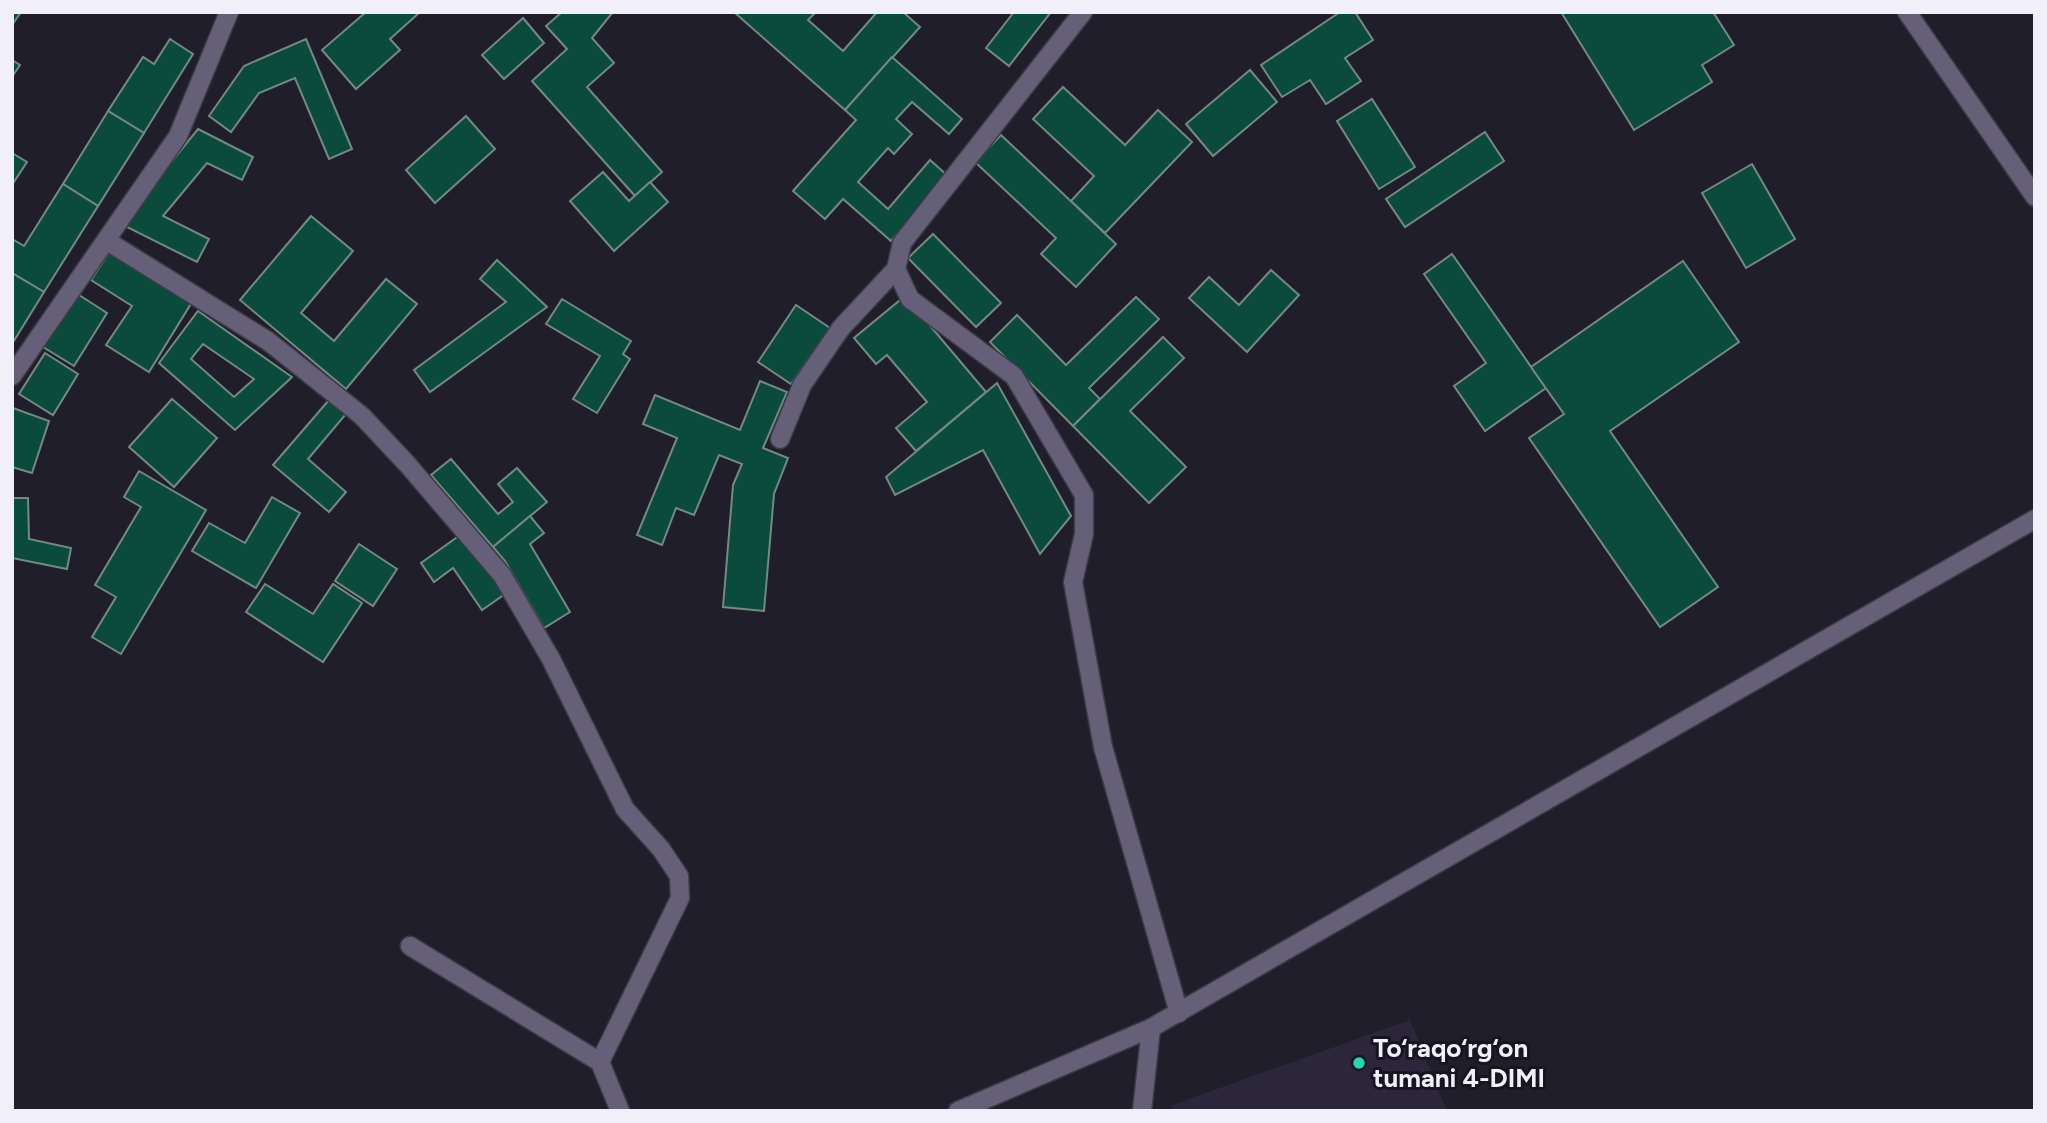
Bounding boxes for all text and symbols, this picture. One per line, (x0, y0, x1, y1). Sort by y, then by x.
place label: To‘raqo‘rg‘on tumani 4-DIMI (1373, 1032, 1545, 1094)
marker: To‘raqo‘rg‘on tumani 4-DIMI (1351, 1055, 1367, 1071)

